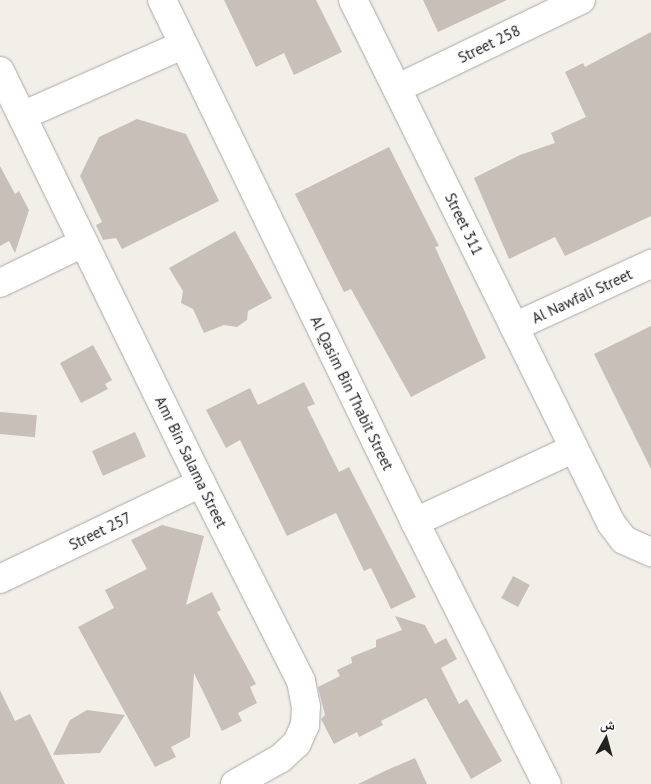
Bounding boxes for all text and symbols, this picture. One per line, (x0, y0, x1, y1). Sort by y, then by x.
street label: Street 258 (455, 21, 523, 67)
street label: Street 311 (441, 190, 487, 258)
street label: Al Nawfali Street (529, 265, 635, 327)
street label: Al Qasim Bin Thabit Street (307, 313, 397, 473)
street label: Amr Bin Salama Street (151, 393, 231, 531)
street label: Street 257 (66, 508, 134, 554)
north arrow (581, 714, 631, 764)
text: ش (599, 714, 616, 734)

